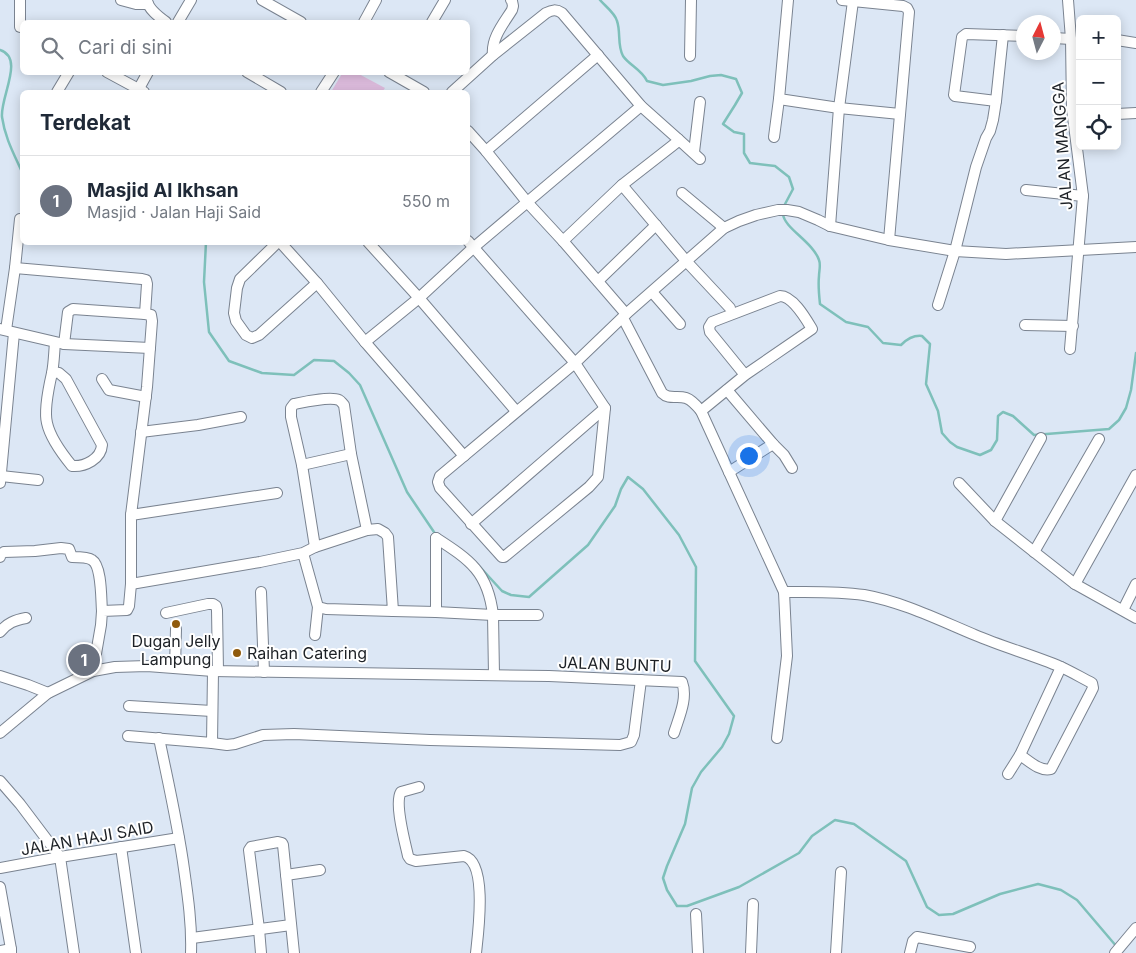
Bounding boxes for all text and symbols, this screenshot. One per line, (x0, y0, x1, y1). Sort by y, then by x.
north arrow (1016, 15, 1061, 60)
map controls (1076, 15, 1121, 150)
button: + (1076, 15, 1121, 60)
search box (20, 20, 470, 75)
icon: search (38, 34, 66, 62)
text: Cari di sini (78, 36, 172, 59)
button: − (1076, 60, 1121, 105)
street label: JALAN MANGGA (1048, 81, 1076, 211)
button: locate (1076, 105, 1121, 150)
text: Terdekat (40, 110, 131, 135)
text: Masjid Al Ikhsan (87, 179, 239, 202)
text: 1 (53, 191, 59, 211)
text: 550 m (402, 191, 450, 211)
text: Masjid · Jalan Haji Said (87, 202, 261, 222)
your location (736, 443, 762, 469)
marker: Dugan Jelly Lampung (170, 618, 182, 630)
place label: Dugan Jelly Lampung (131, 631, 221, 669)
pin: 1 (68, 641, 100, 679)
place label: Raihan Catering (247, 643, 367, 663)
marker: Raihan Catering (231, 647, 243, 659)
street label: JALAN BUNTU (558, 652, 672, 676)
street label: JALAN HAJI SAID (19, 816, 155, 860)

